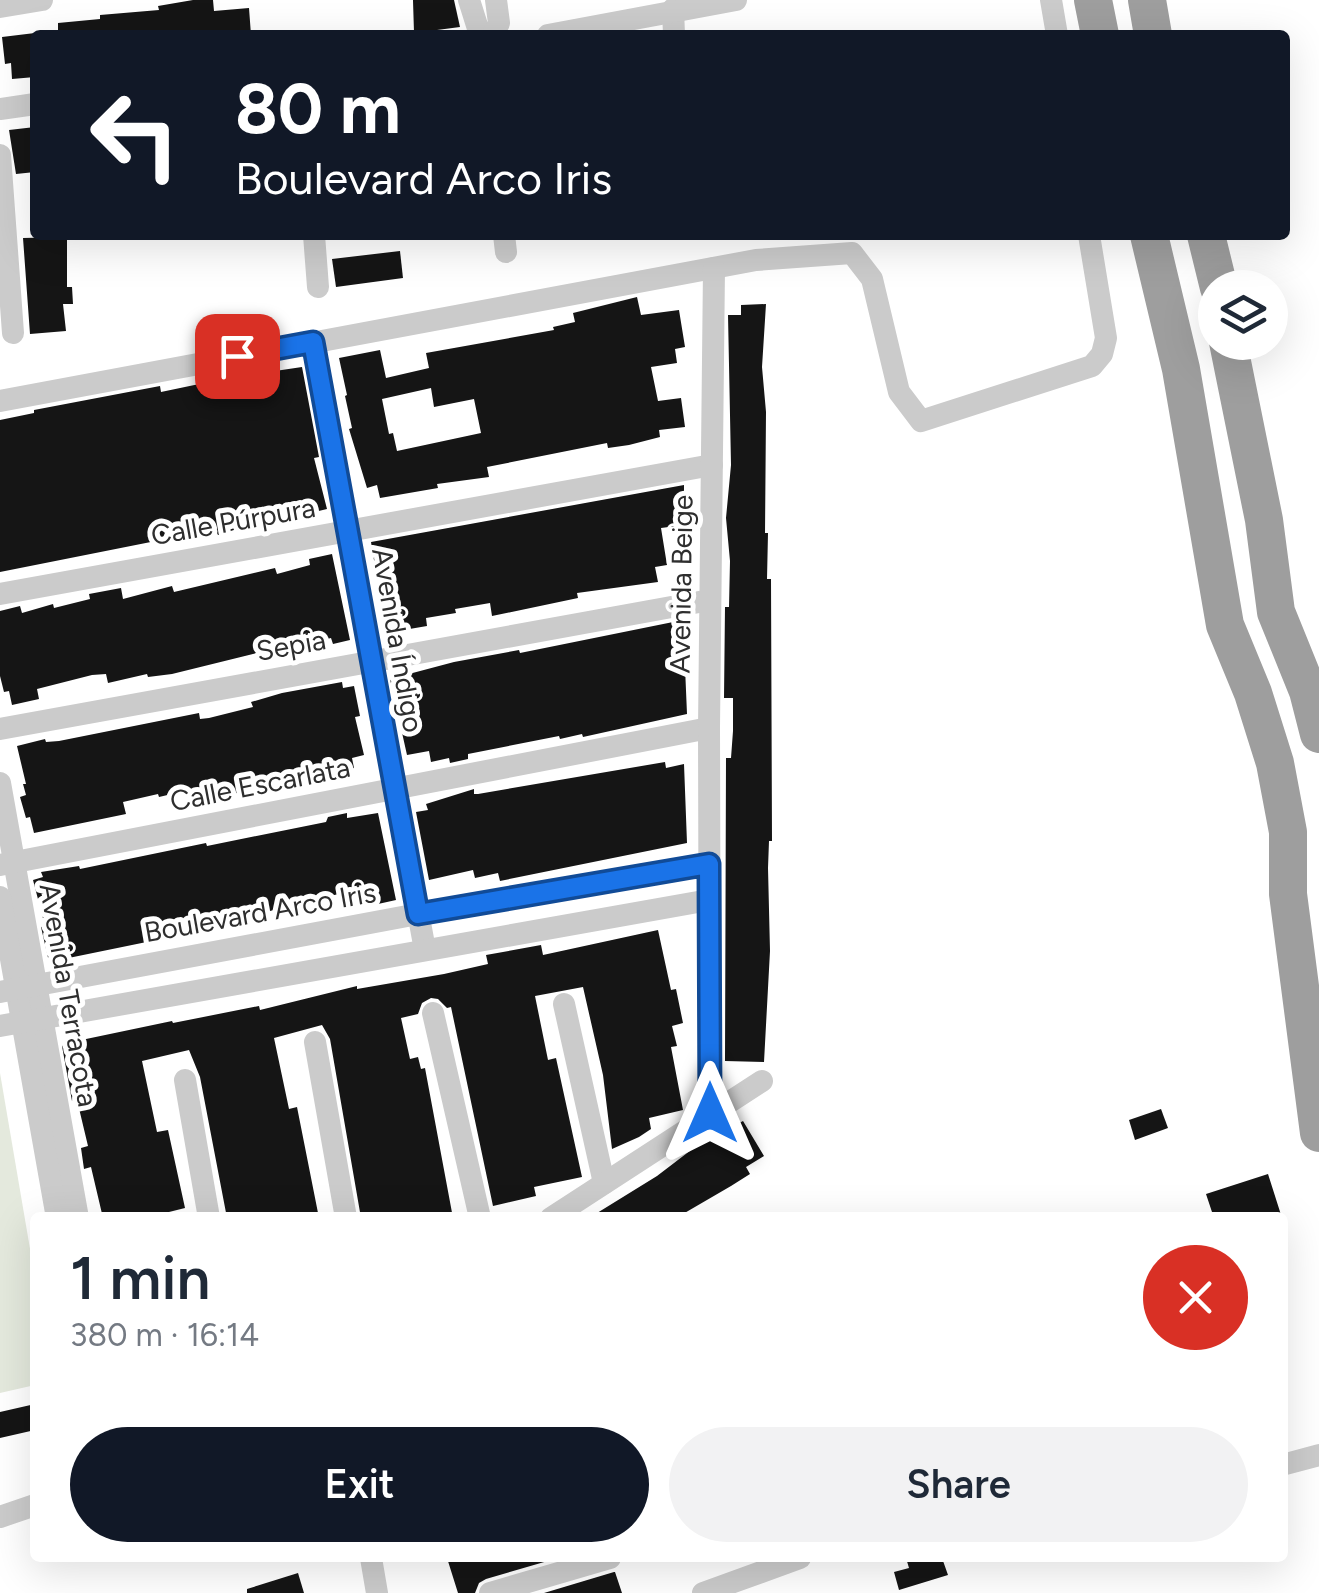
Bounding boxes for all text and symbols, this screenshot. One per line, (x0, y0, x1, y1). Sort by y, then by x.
text: 80 m (235, 66, 401, 151)
icon: left (70, 70, 200, 200)
text: Boulevard Arco Iris (235, 151, 612, 205)
map controls (1198, 270, 1288, 360)
button: layers (1198, 270, 1288, 360)
pin (195, 314, 280, 399)
icon: arrive (210, 329, 265, 384)
street label: Calle Púrpura (148, 490, 318, 552)
street label: Avenida Beige (662, 494, 700, 674)
street label: Avenida Índigo (365, 545, 431, 735)
street label: Sepia (254, 622, 328, 668)
street label: Calle Escarlata (167, 750, 353, 818)
street label: Boulevard Arco Iris (141, 875, 379, 949)
street label: Avenida Terracota (33, 881, 105, 1109)
position arrow (658, 1061, 762, 1165)
text: 1 min (70, 1242, 210, 1314)
button: close (1143, 1245, 1248, 1350)
text: 380 m · 16:14 (70, 1316, 259, 1354)
button: Exit (70, 1427, 649, 1542)
button: Share (669, 1427, 1248, 1542)

